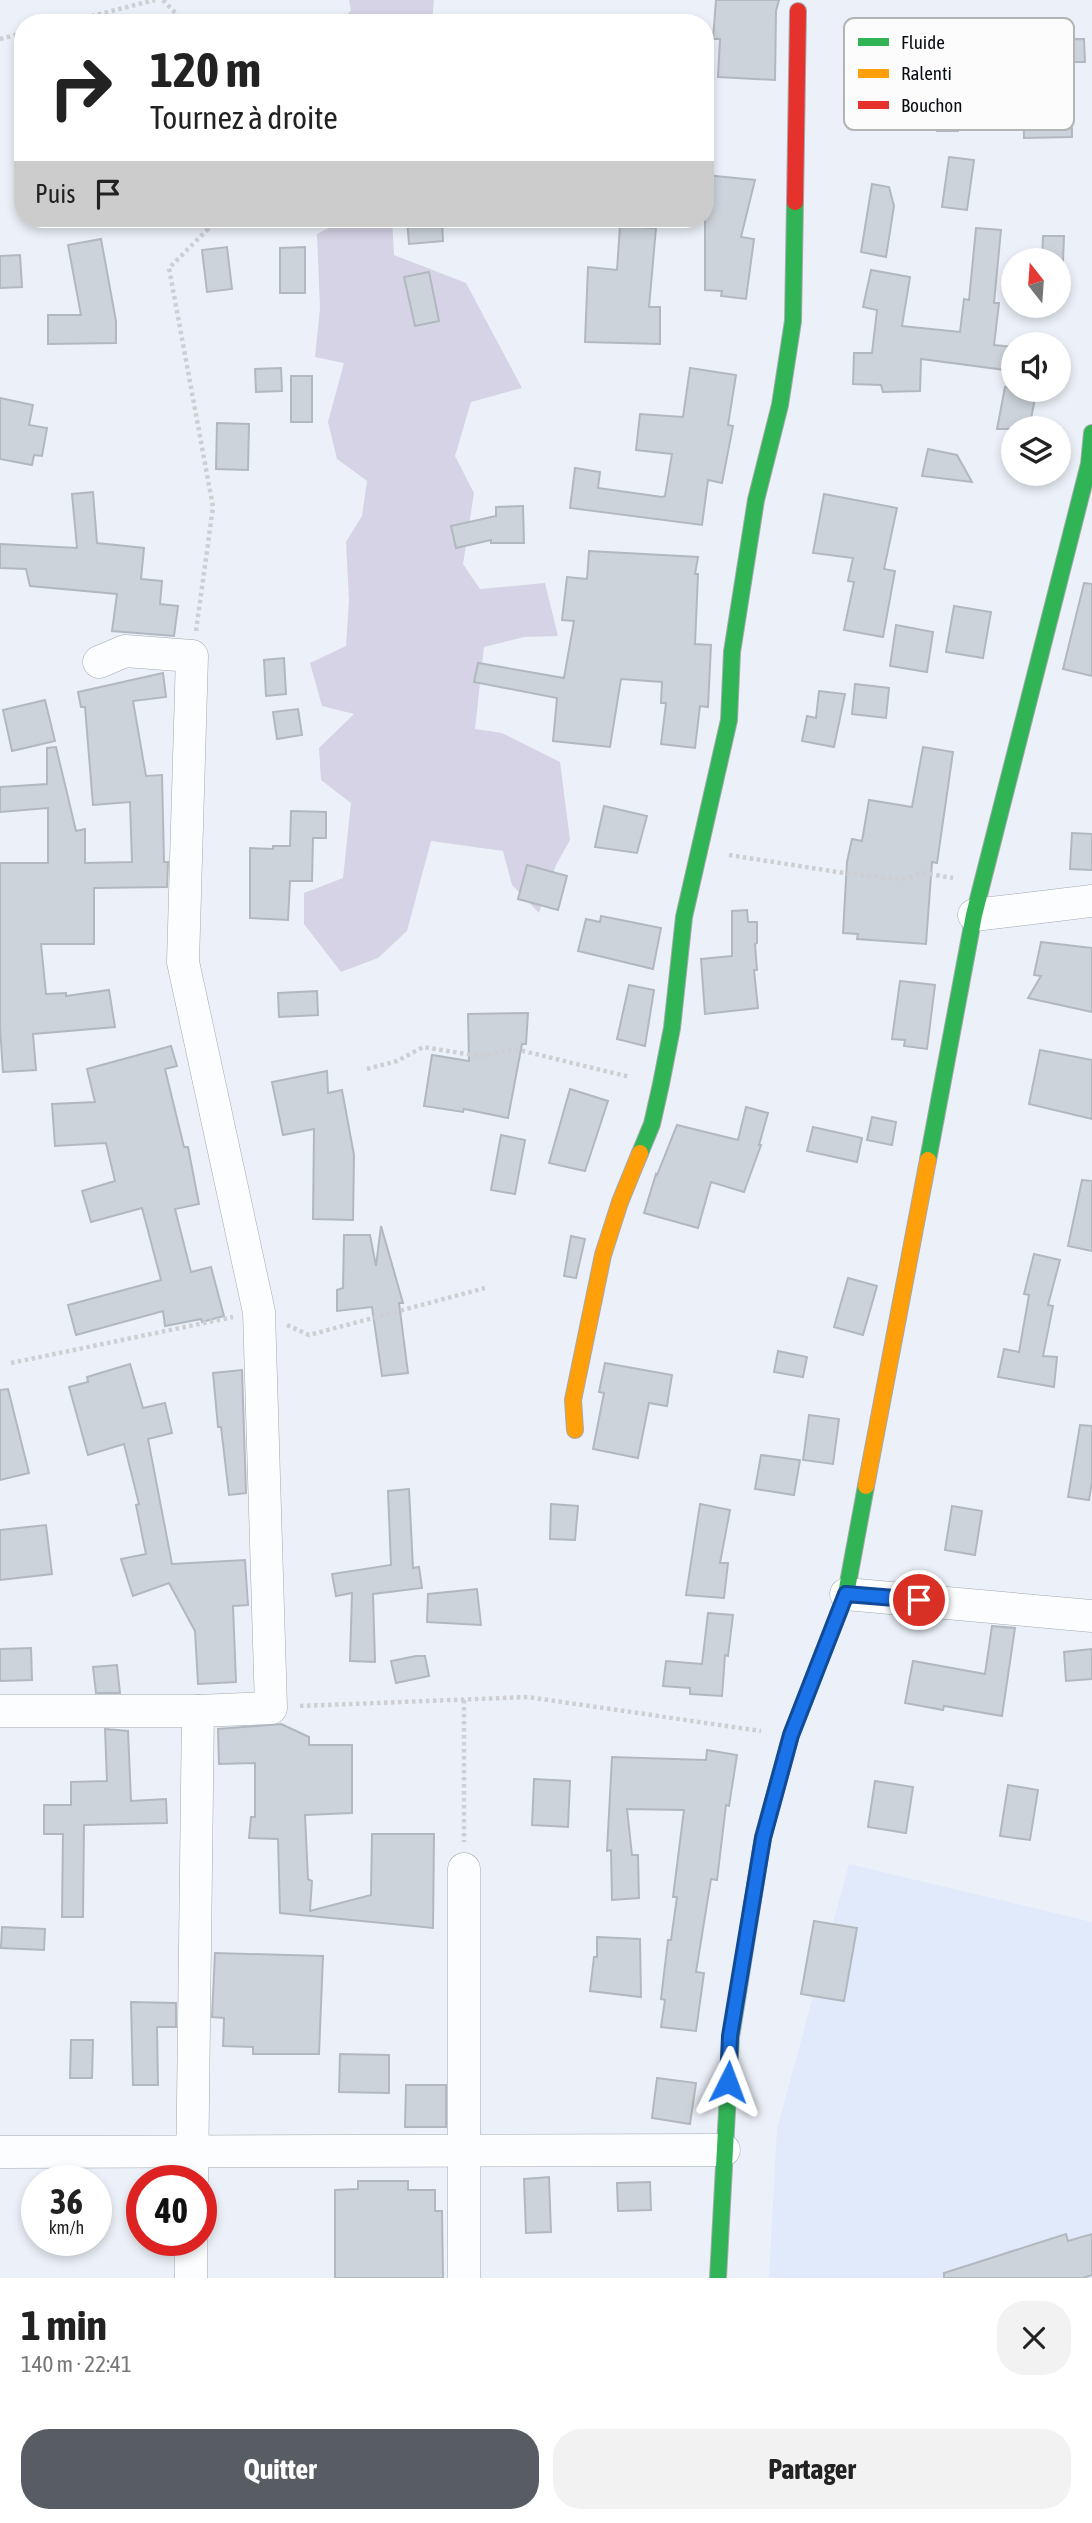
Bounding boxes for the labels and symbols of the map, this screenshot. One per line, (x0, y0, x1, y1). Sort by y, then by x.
legend (844, 18, 1074, 130)
text: Fluide (901, 31, 945, 53)
text: Ralenti (901, 62, 952, 84)
text: Bouchon (901, 94, 963, 116)
north arrow (1001, 248, 1071, 318)
pin (889, 1570, 949, 1630)
position arrow (691, 2045, 765, 2119)
speed limit sign: 40 (126, 2165, 217, 2256)

